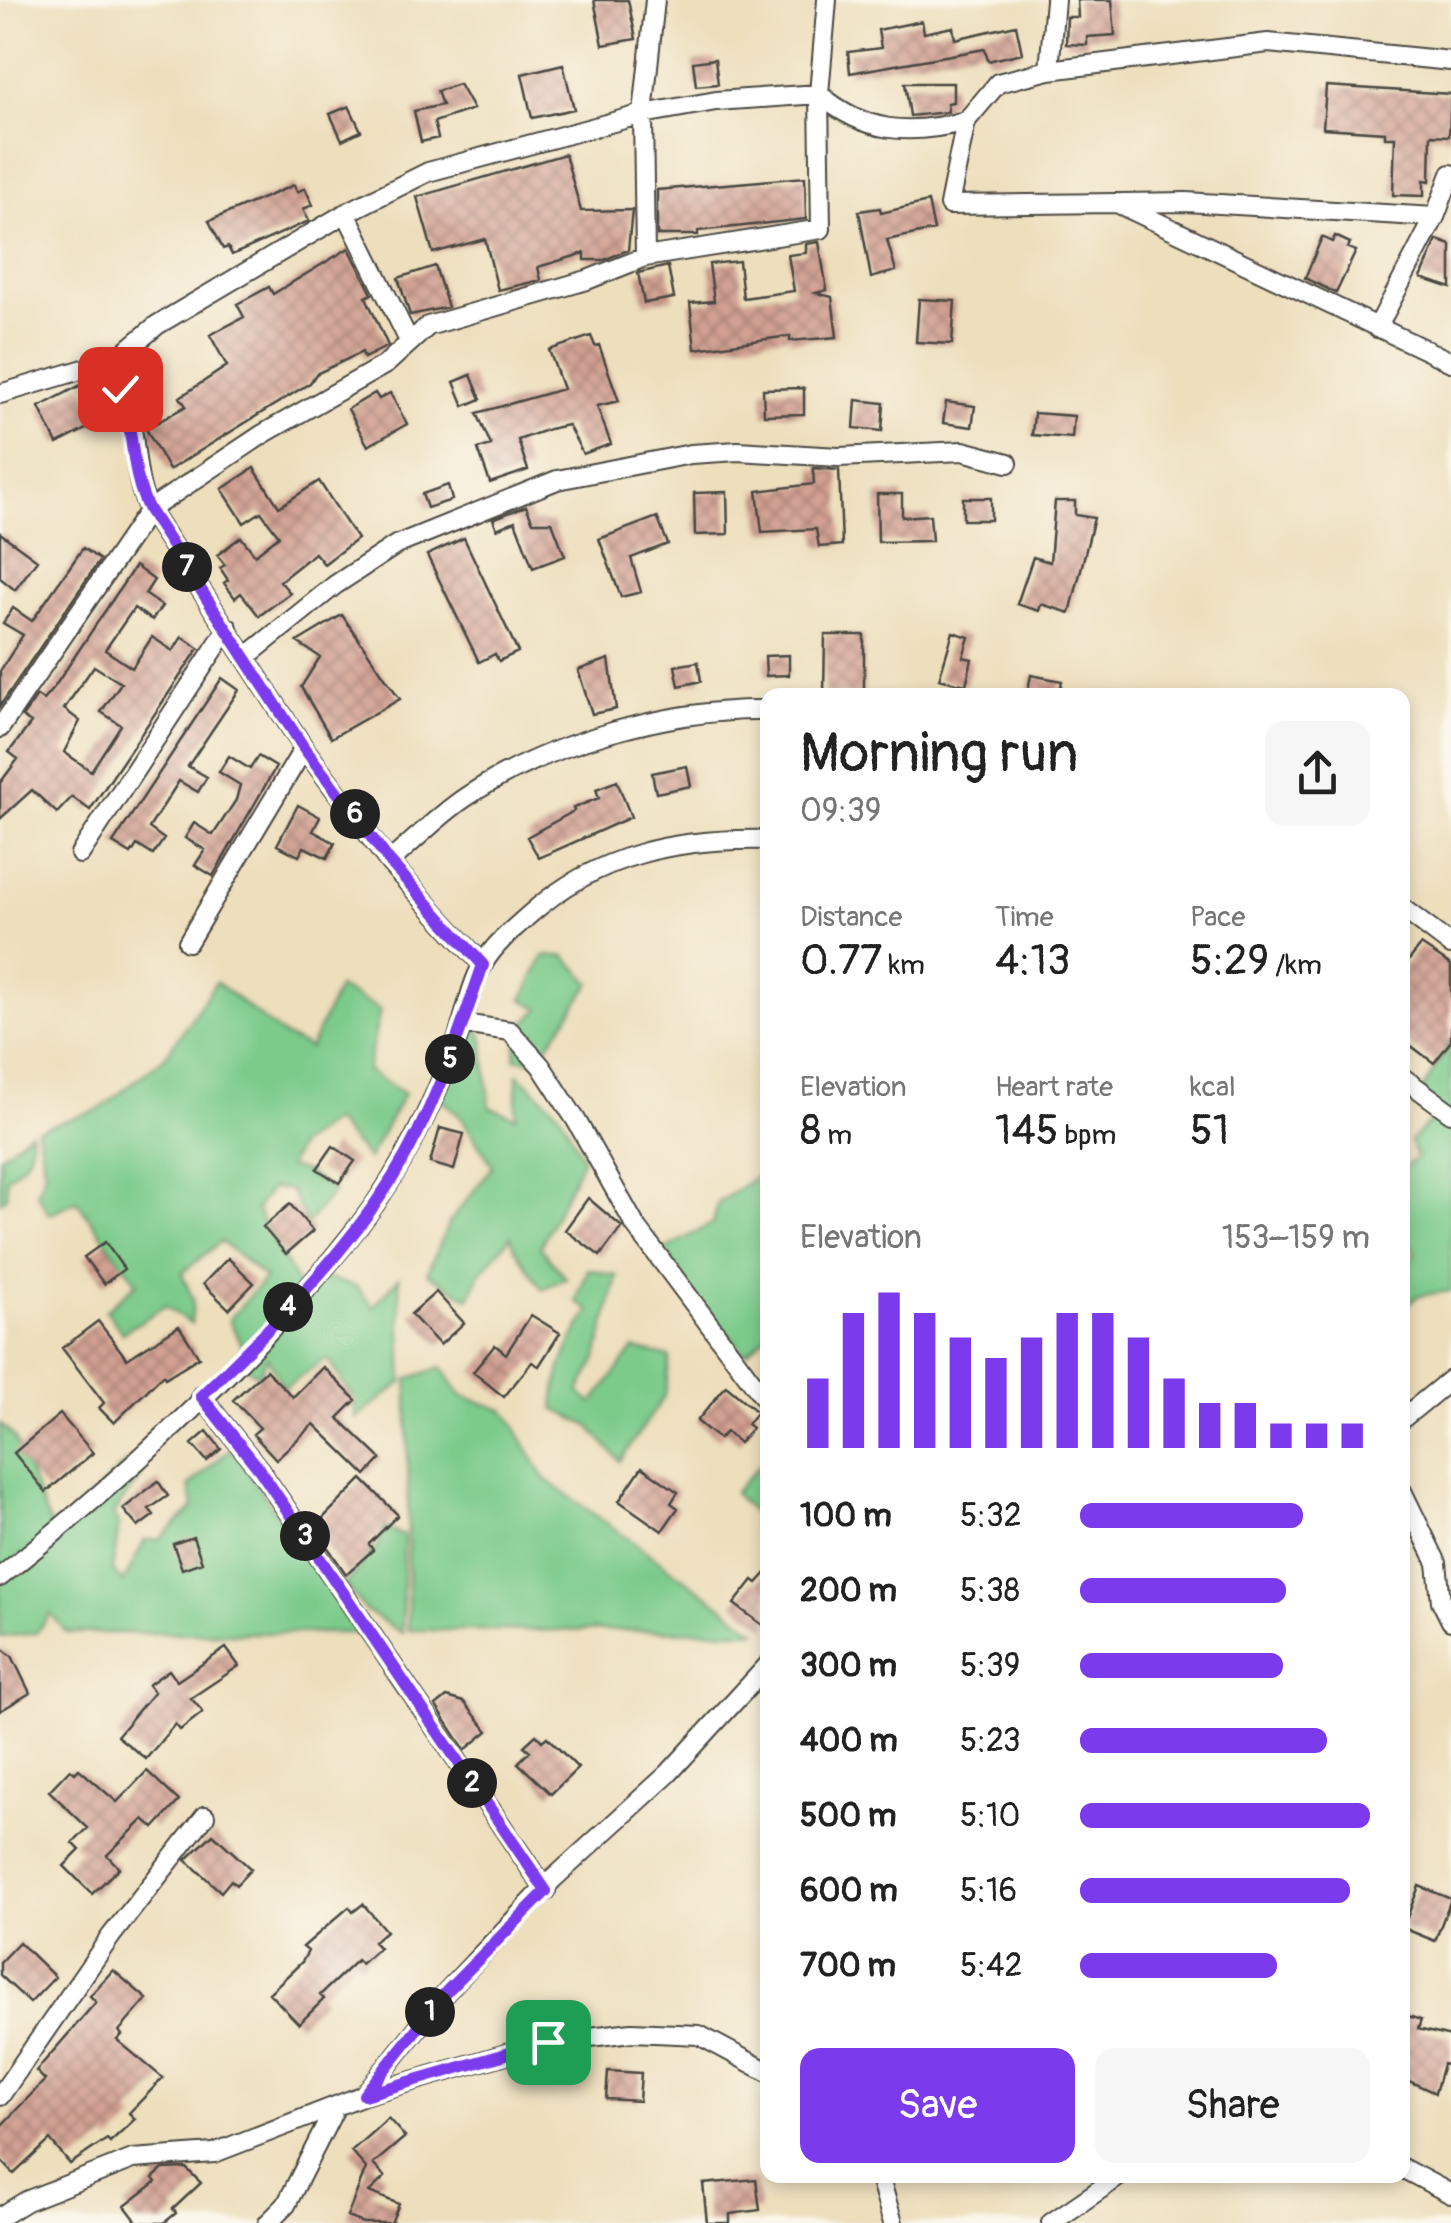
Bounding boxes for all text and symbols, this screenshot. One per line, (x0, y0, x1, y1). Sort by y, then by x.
pin (78, 347, 163, 432)
icon: check (93, 362, 148, 417)
pin: 7 (162, 542, 212, 592)
text: 7 (180, 549, 194, 584)
text: Morning run (800, 719, 1078, 788)
button: share (1265, 721, 1370, 826)
pin: 6 (330, 789, 380, 839)
text: 09:39 (800, 791, 881, 831)
text: 6 (347, 796, 363, 831)
text: Distance (800, 900, 902, 935)
text: Time (995, 900, 1054, 935)
text: Pace (1190, 900, 1245, 935)
text: 0.77 (800, 935, 882, 987)
text: 4:13 (995, 935, 1070, 987)
text: 5:29 (1190, 935, 1269, 987)
text: km (882, 948, 925, 983)
text: /km (1269, 948, 1322, 983)
pin: 5 (425, 1034, 475, 1084)
text: 5 (442, 1041, 458, 1076)
text: Elevation (800, 1070, 907, 1105)
text: Heart rate (995, 1070, 1113, 1105)
text: kcal (1190, 1070, 1236, 1105)
text: 8 (800, 1105, 821, 1157)
text: 145 (995, 1105, 1059, 1157)
text: 51 (1190, 1105, 1229, 1157)
text: m (821, 1118, 852, 1153)
text: bpm (1059, 1118, 1116, 1153)
text: Elevation (800, 1218, 922, 1258)
text: 153–159 m (1222, 1218, 1370, 1258)
pin: 4 (263, 1282, 313, 1332)
text: 4 (280, 1289, 296, 1324)
text: 100 m (800, 1496, 892, 1536)
text: 5:32 (960, 1496, 1022, 1536)
pin: 3 (280, 1511, 330, 1561)
text: 3 (297, 1518, 313, 1553)
text: 200 m (800, 1571, 897, 1611)
text: 5:38 (960, 1571, 1020, 1611)
text: 300 m (800, 1646, 897, 1686)
text: 5:39 (960, 1646, 1020, 1686)
text: 400 m (800, 1721, 898, 1761)
text: 5:23 (960, 1721, 1021, 1761)
pin: 2 (447, 1758, 497, 1808)
text: 2 (464, 1765, 480, 1800)
text: 500 m (800, 1796, 896, 1836)
text: 5:10 (960, 1796, 1020, 1836)
text: 600 m (800, 1871, 898, 1911)
text: 5:16 (960, 1871, 1017, 1911)
text: 700 m (800, 1946, 896, 1986)
text: 5:42 (960, 1946, 1022, 1986)
pin: 1 (405, 1987, 455, 2037)
text: 1 (425, 1994, 435, 2029)
pin (506, 2000, 591, 2085)
icon: arrive (521, 2015, 576, 2070)
button: Save (800, 2048, 1075, 2163)
button: Share (1095, 2048, 1370, 2163)

